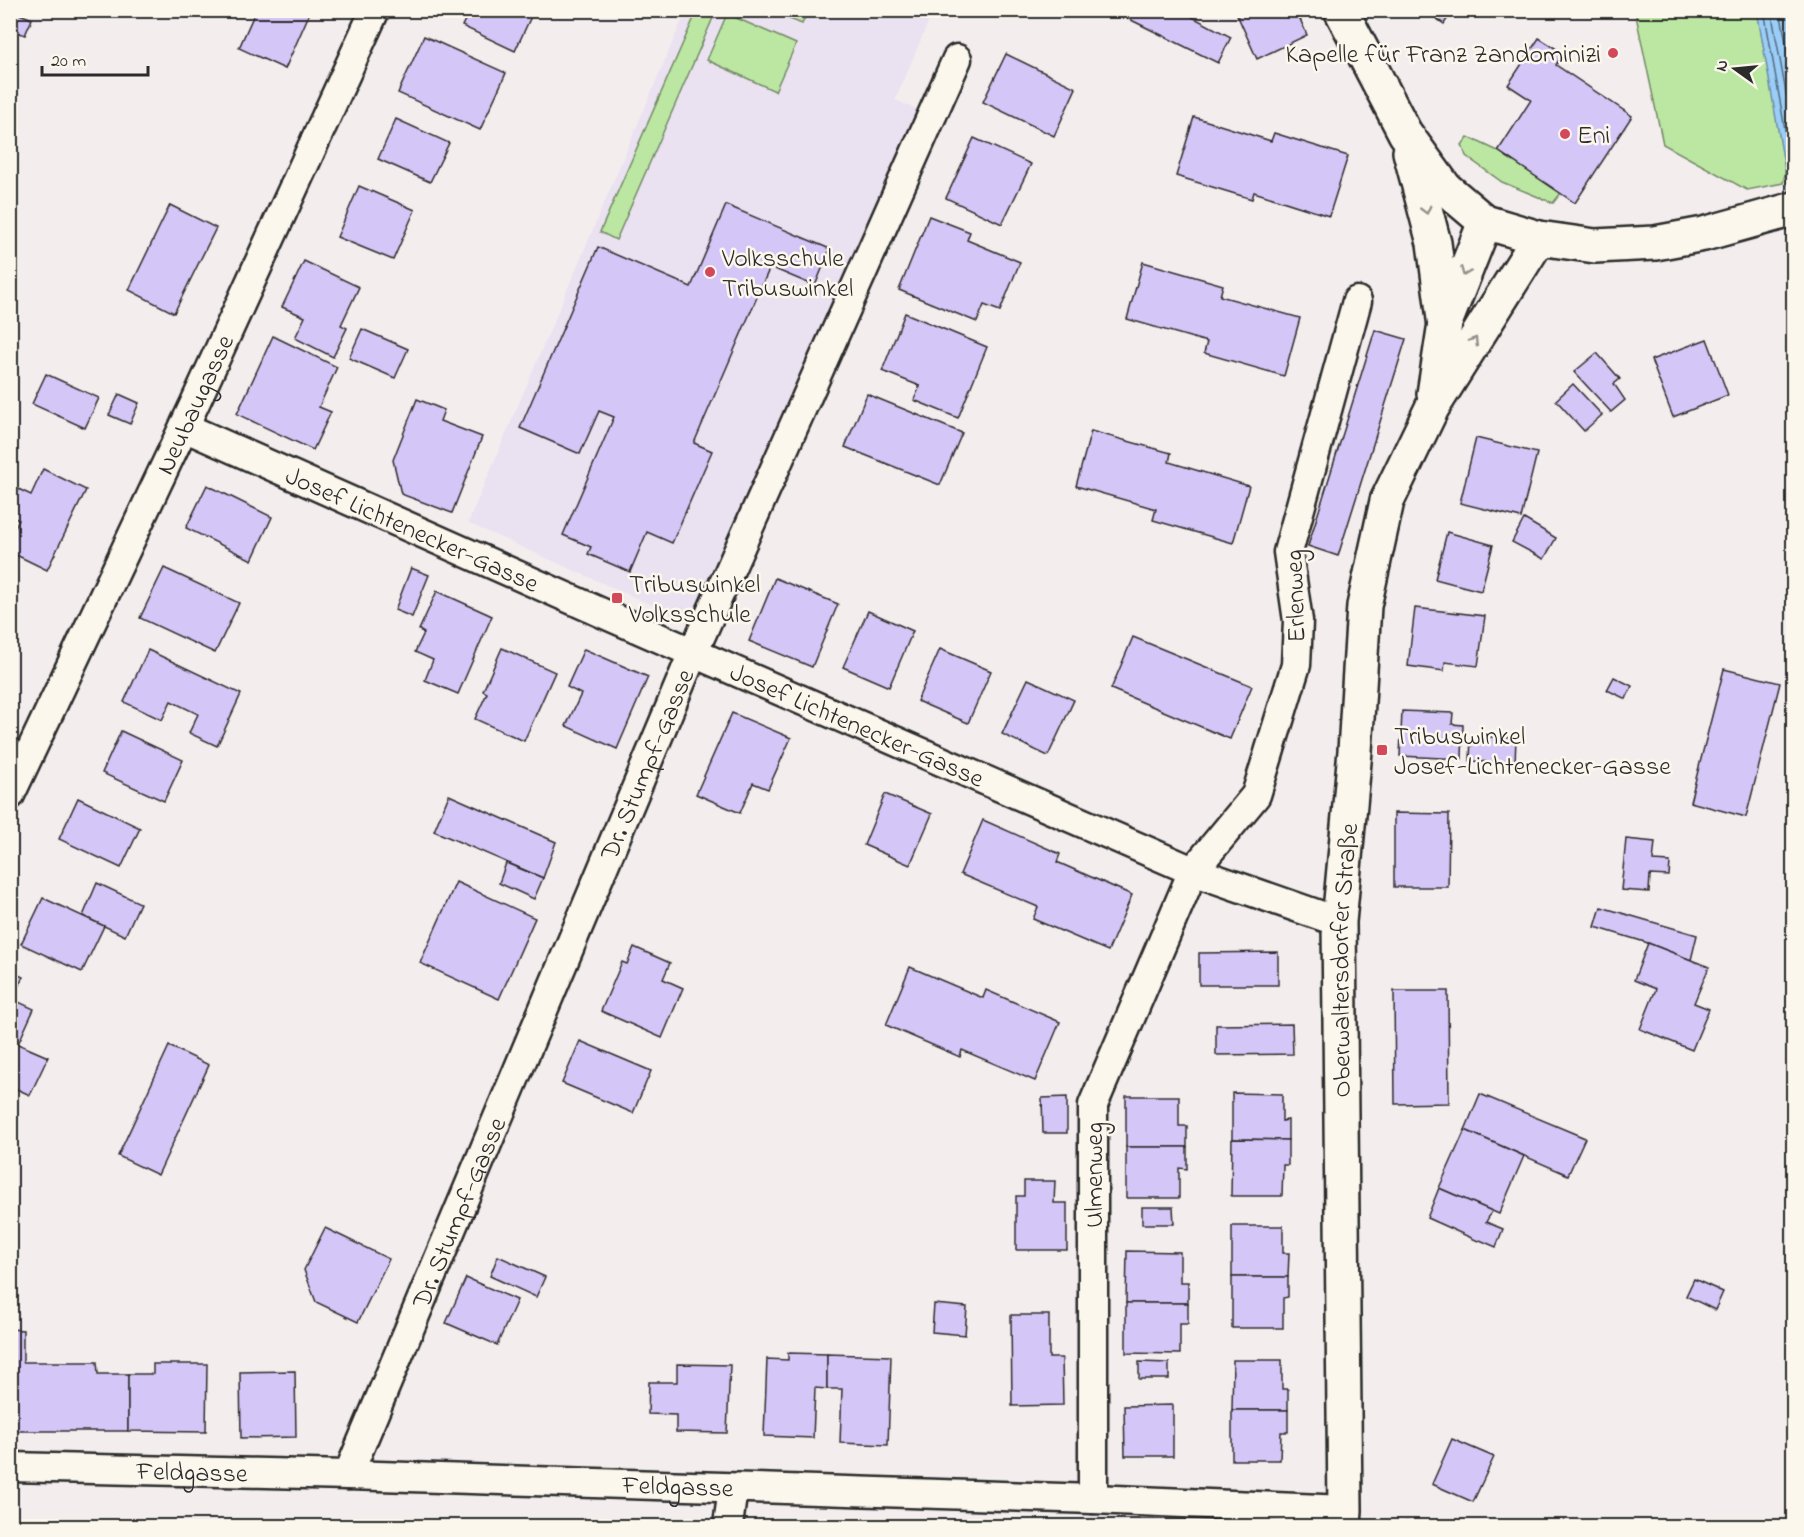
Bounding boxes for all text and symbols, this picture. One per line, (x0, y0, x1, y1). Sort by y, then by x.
place label: Kapelle für Franz Zandominizi (1285, 37, 1601, 75)
scale bar (42, 39, 148, 77)
north arrow (1705, 39, 1765, 99)
marker: Kapelle für Franz Zandominizi (1606, 46, 1620, 60)
text: 20 m (51, 49, 86, 75)
text: N (1709, 57, 1735, 74)
place label: Eni (1577, 118, 1610, 156)
marker: Eni (1558, 127, 1572, 141)
one-way arrow (1418, 205, 1431, 215)
place label: Volksschule Tribuswinkel (721, 241, 853, 309)
marker: Volksschule Tribuswinkel (703, 265, 717, 279)
one-way arrow (1460, 266, 1472, 277)
street label: Neubaugasse (148, 329, 246, 482)
one-way arrow (1467, 337, 1479, 347)
street label: Josef Lichtenecker-Gasse (278, 458, 544, 604)
street label: Erlenweg (1276, 549, 1318, 643)
place label: Tribuswinkel Volksschule (628, 567, 760, 635)
marker: Tribuswinkel Volksschule (610, 591, 624, 605)
street label: Josef Lichtenecker-Gasse (723, 655, 989, 799)
street label: Dr. Stumpf-Gasse (592, 664, 706, 868)
place label: Tribuswinkel Josef-Lichtenecker-Gasse (1394, 719, 1671, 787)
marker: Tribuswinkel Josef-Lichtenecker-Gasse (1375, 743, 1389, 757)
street label: Oberwaltersdorfer Straße (1323, 821, 1370, 1098)
street label: Dr. Stumpf-Gasse (404, 1112, 518, 1316)
street label: Ulmenweg (1077, 1122, 1115, 1228)
street label: Feldgasse (135, 1454, 248, 1495)
street label: Feldgasse (620, 1468, 734, 1509)

